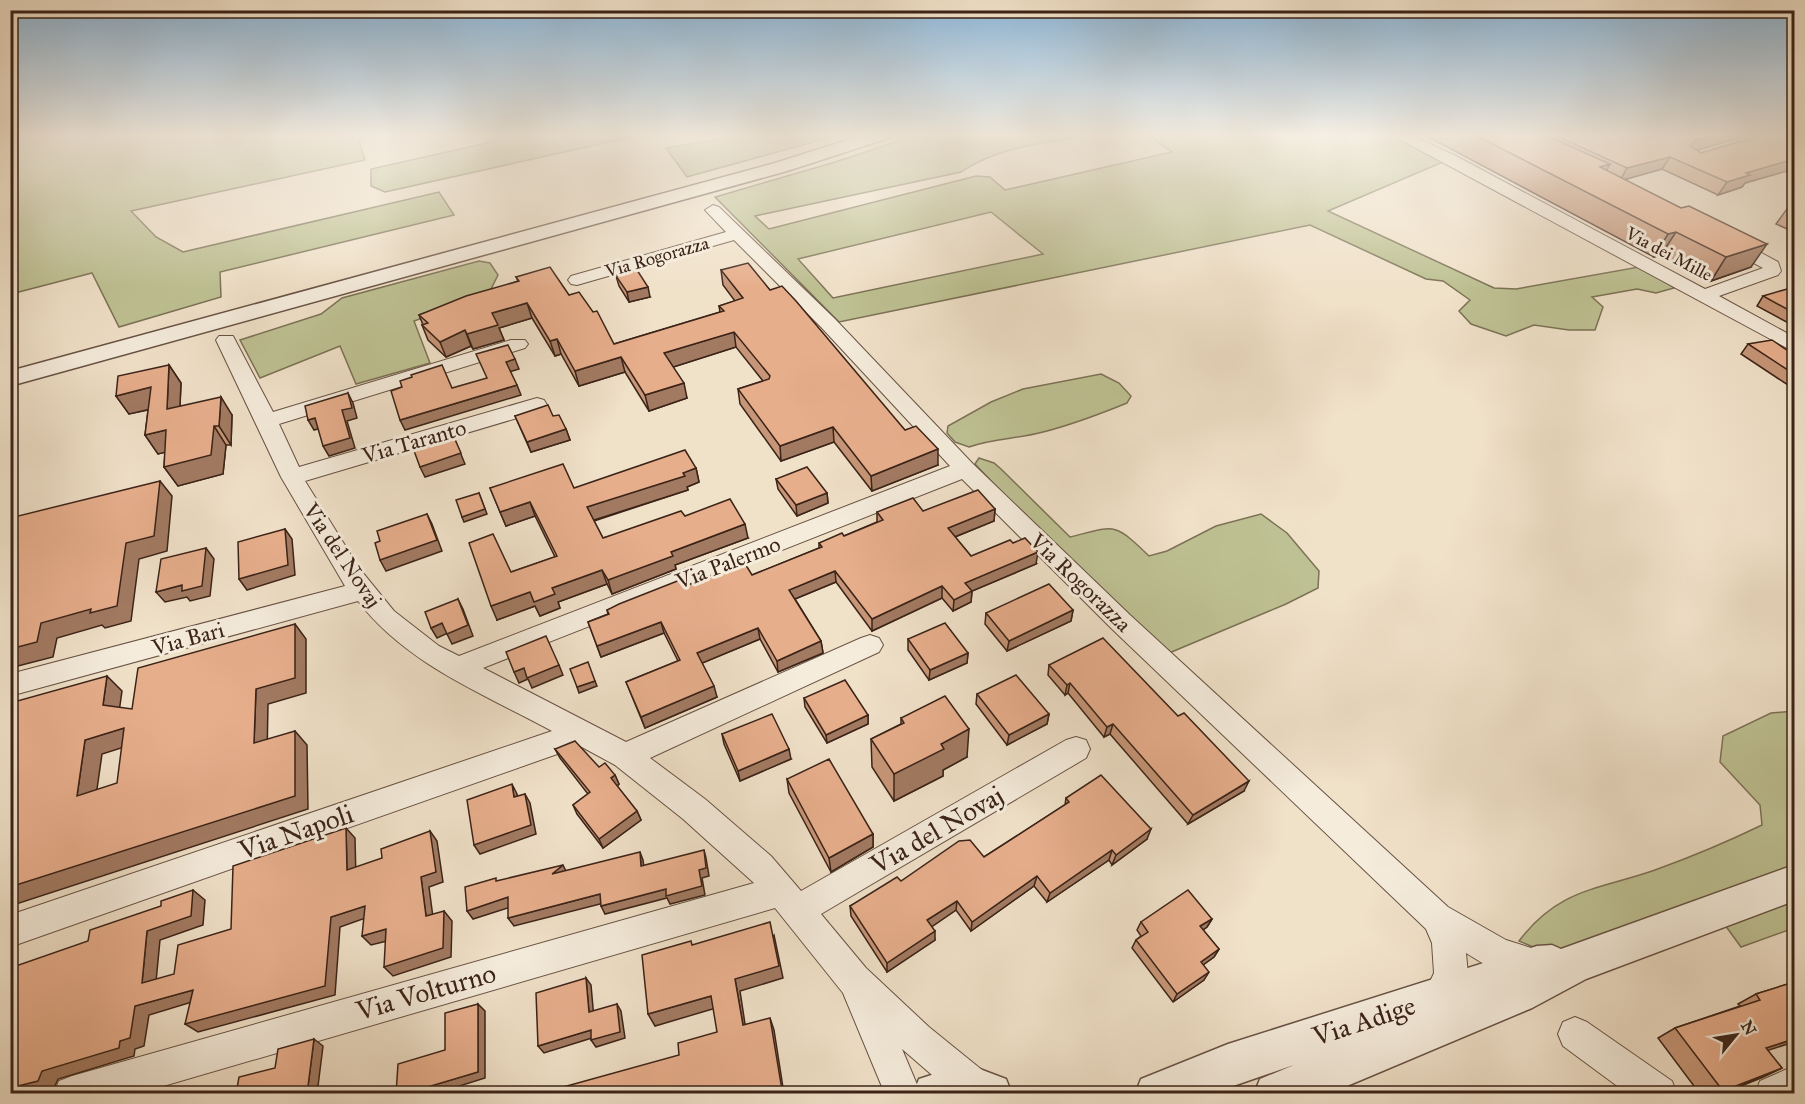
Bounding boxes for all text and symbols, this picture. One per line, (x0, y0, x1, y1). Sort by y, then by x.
street label: Via dei Mille (1621, 222, 1716, 286)
street label: Via Rogorazza (602, 232, 712, 284)
street label: Via Taranto (358, 414, 469, 469)
street label: Via del Novaj (297, 497, 388, 613)
street label: Via Rogorazza (1024, 527, 1137, 638)
street label: Via Palermo (671, 530, 784, 595)
street label: Via Bari (148, 616, 227, 661)
street label: Via del Novaj (863, 778, 1009, 881)
street label: Via Napoli (233, 796, 358, 867)
street label: Via Volturno (351, 956, 499, 1027)
street label: Via Adige (1307, 988, 1420, 1054)
north arrow (1706, 1005, 1766, 1065)
text: N (1737, 1017, 1760, 1039)

